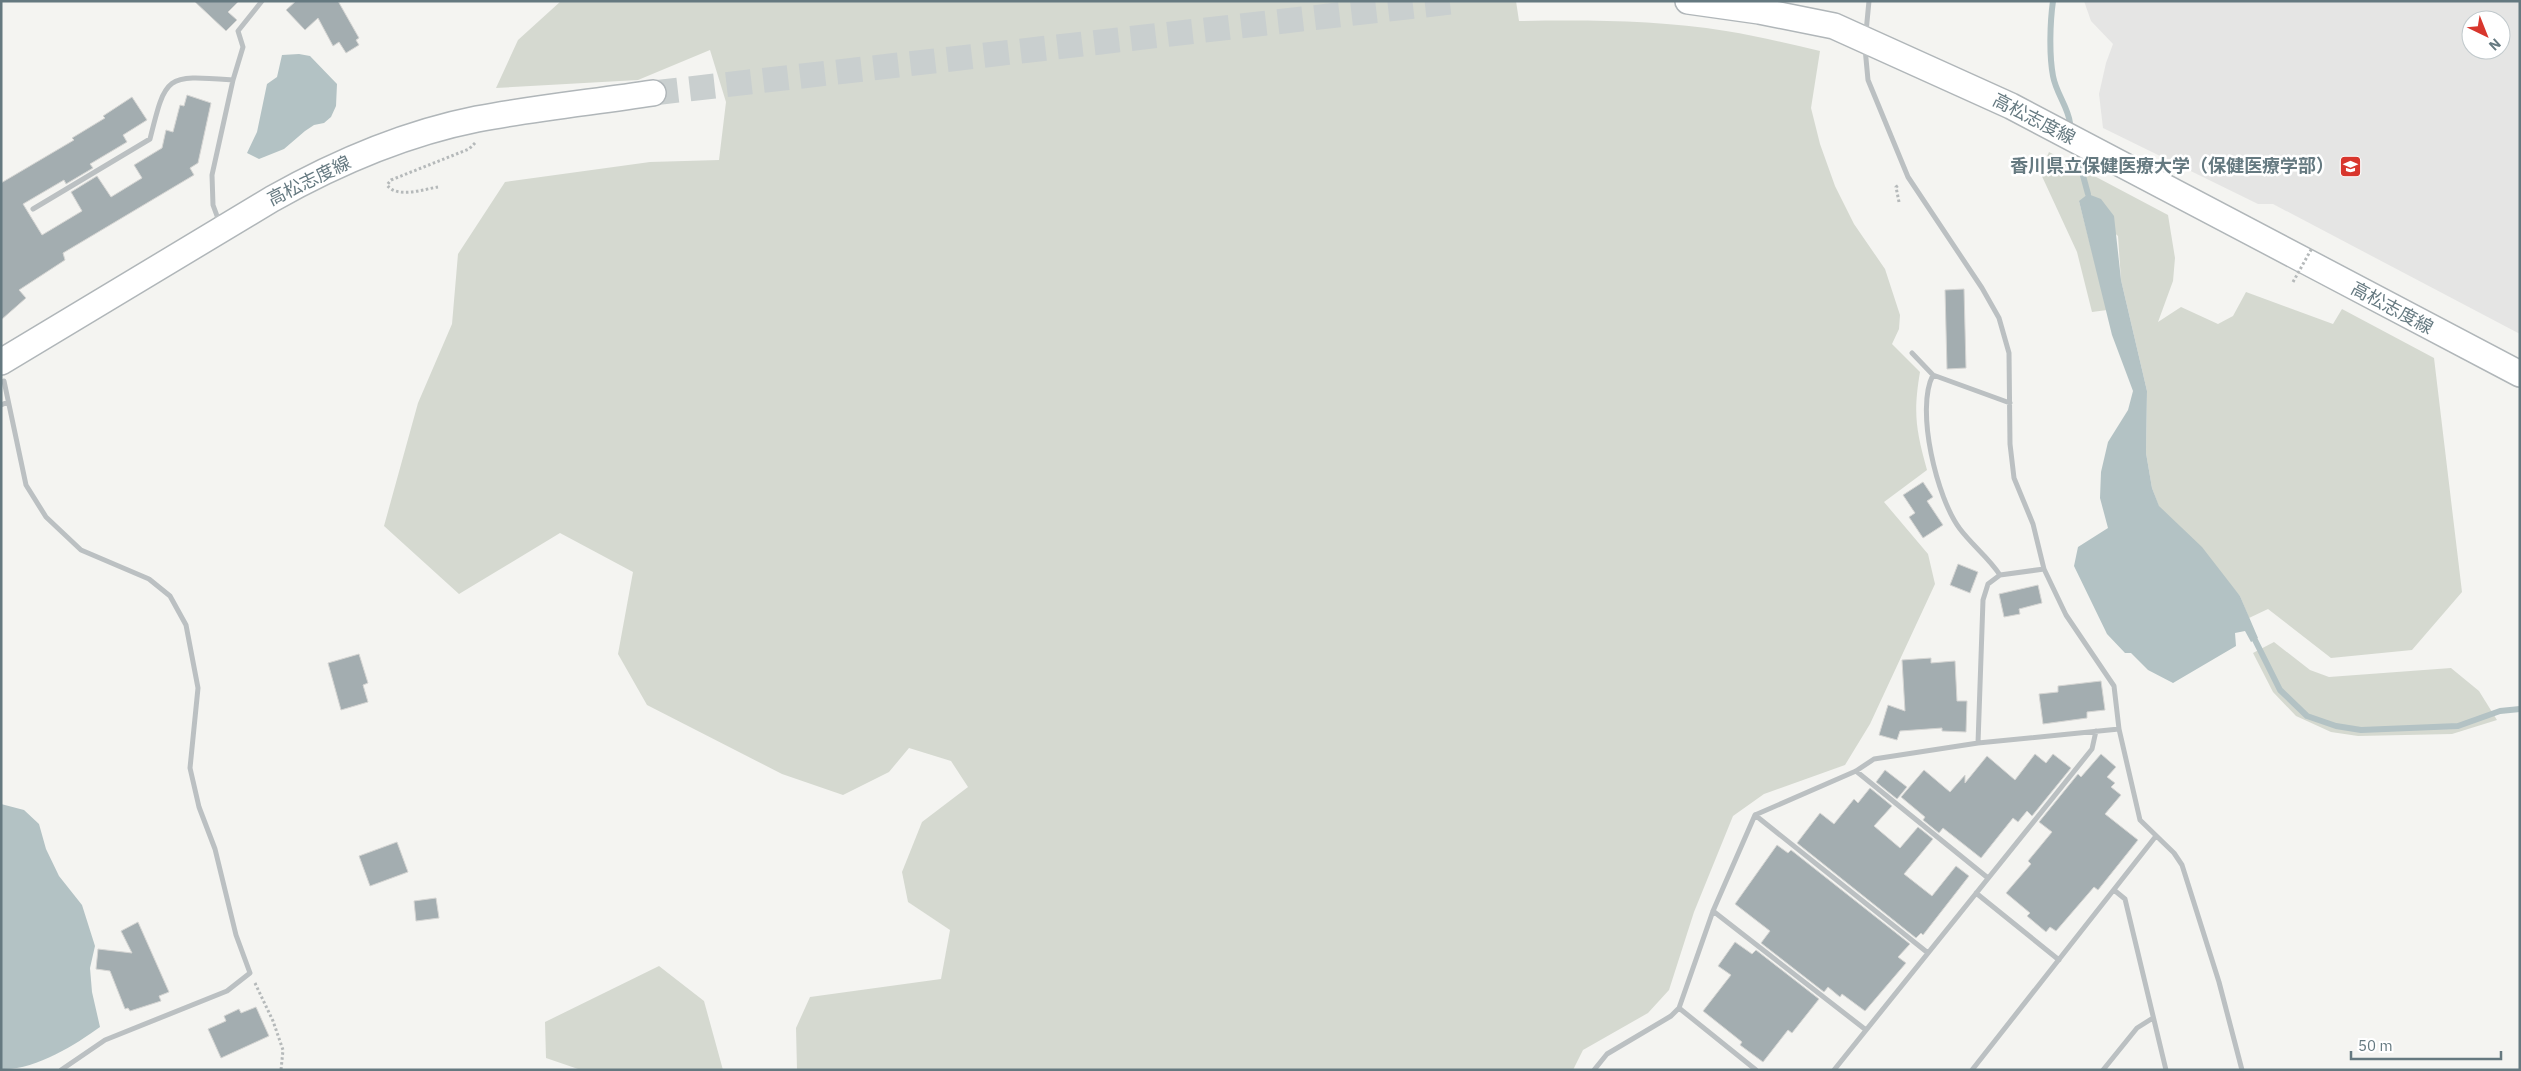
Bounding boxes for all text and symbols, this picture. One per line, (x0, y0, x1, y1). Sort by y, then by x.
north arrow (2461, 10, 2511, 60)
text: N (2485, 34, 2505, 55)
street label: 高松志度線 (1989, 88, 2080, 149)
street label: 高松志度線 (263, 150, 354, 211)
place label: 香川県立保健医療大学（保健医療学部） (2010, 154, 2334, 177)
school or university icon: 香川県立保健医療大学（保健医療学部） (2338, 154, 2362, 178)
street label: 高松志度線 (2347, 276, 2437, 339)
scale bar (2351, 1028, 2501, 1060)
text: 50 m (2358, 1036, 2393, 1055)

